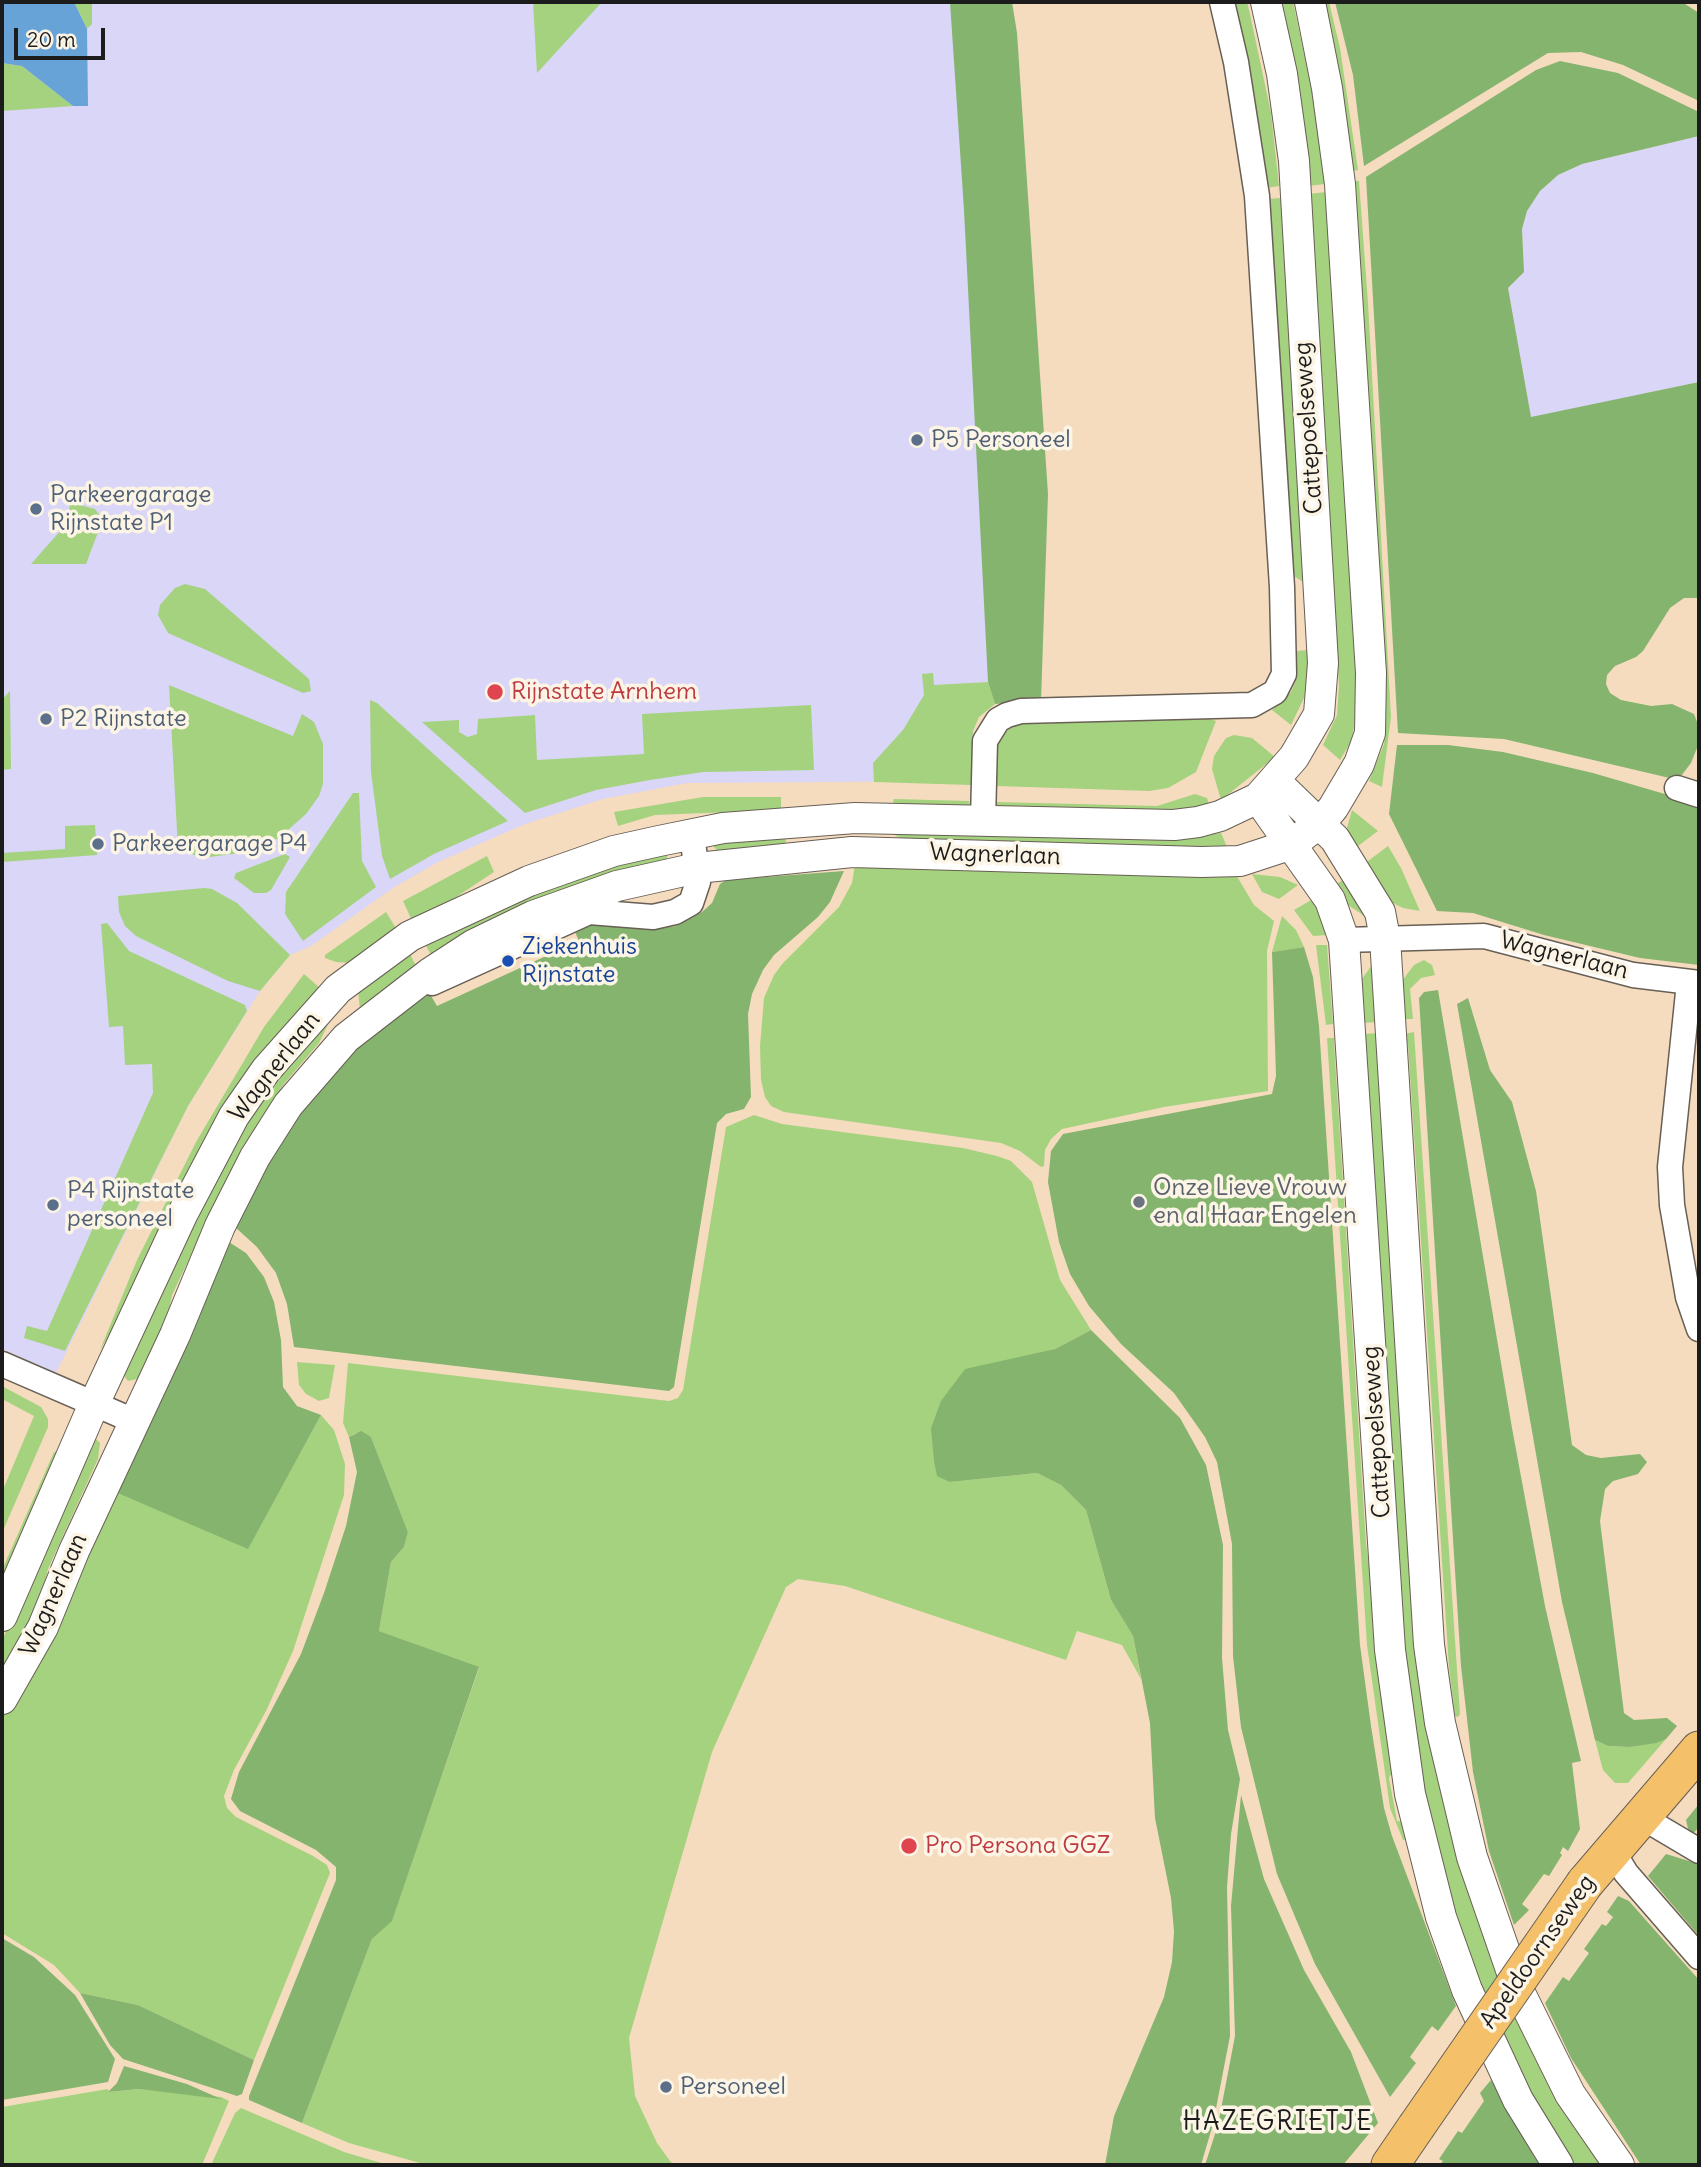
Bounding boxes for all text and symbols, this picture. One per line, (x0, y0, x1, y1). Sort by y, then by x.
scale bar (18, 14, 108, 58)
text: 20 m (27, 26, 76, 53)
street label: Cattepoelseweg (1289, 341, 1329, 515)
place label: P5 Personeel (931, 426, 1071, 454)
marker: P5 Personeel (909, 432, 925, 448)
place label: Parkeergarage Rijnstate P1 (50, 481, 211, 537)
marker: Parkeergarage Rijnstate P1 (28, 501, 44, 517)
place label: Rijnstate Arnhem (511, 678, 697, 706)
marker: Rijnstate Arnhem (485, 682, 505, 702)
place label: P2 Rijnstate (60, 705, 187, 733)
marker: P2 Rijnstate (38, 711, 54, 727)
place label: Parkeergarage P4 (112, 830, 307, 858)
marker: Parkeergarage P4 (90, 836, 106, 852)
street label: Wagnerlaan (929, 838, 1061, 872)
street label: Wagnerlaan (1497, 926, 1631, 986)
place label: Ziekenhuis Rijnstate (522, 933, 637, 989)
marker: Ziekenhuis Rijnstate (500, 953, 516, 969)
street label: Wagnerlaan (223, 1006, 327, 1128)
place label: Onze Lieve Vrouw en al Haar Engelen (1153, 1174, 1357, 1230)
place label: P4 Rijnstate personeel (67, 1177, 194, 1233)
marker: Onze Lieve Vrouw en al Haar Engelen (1131, 1194, 1147, 1210)
marker: P4 Rijnstate personeel (45, 1197, 61, 1213)
street label: Cattepoelseweg (1357, 1345, 1397, 1519)
street label: Wagnerlaan (14, 1529, 94, 1661)
place label: Pro Persona GGZ (925, 1832, 1110, 1860)
marker: Pro Persona GGZ (899, 1836, 919, 1856)
street label: Apeldoornseweg (1474, 1870, 1602, 2034)
place label: Personeel (680, 2073, 786, 2101)
marker: Personeel (658, 2079, 674, 2095)
district label: HAZEGRIETJE (1184, 2107, 1372, 2139)

